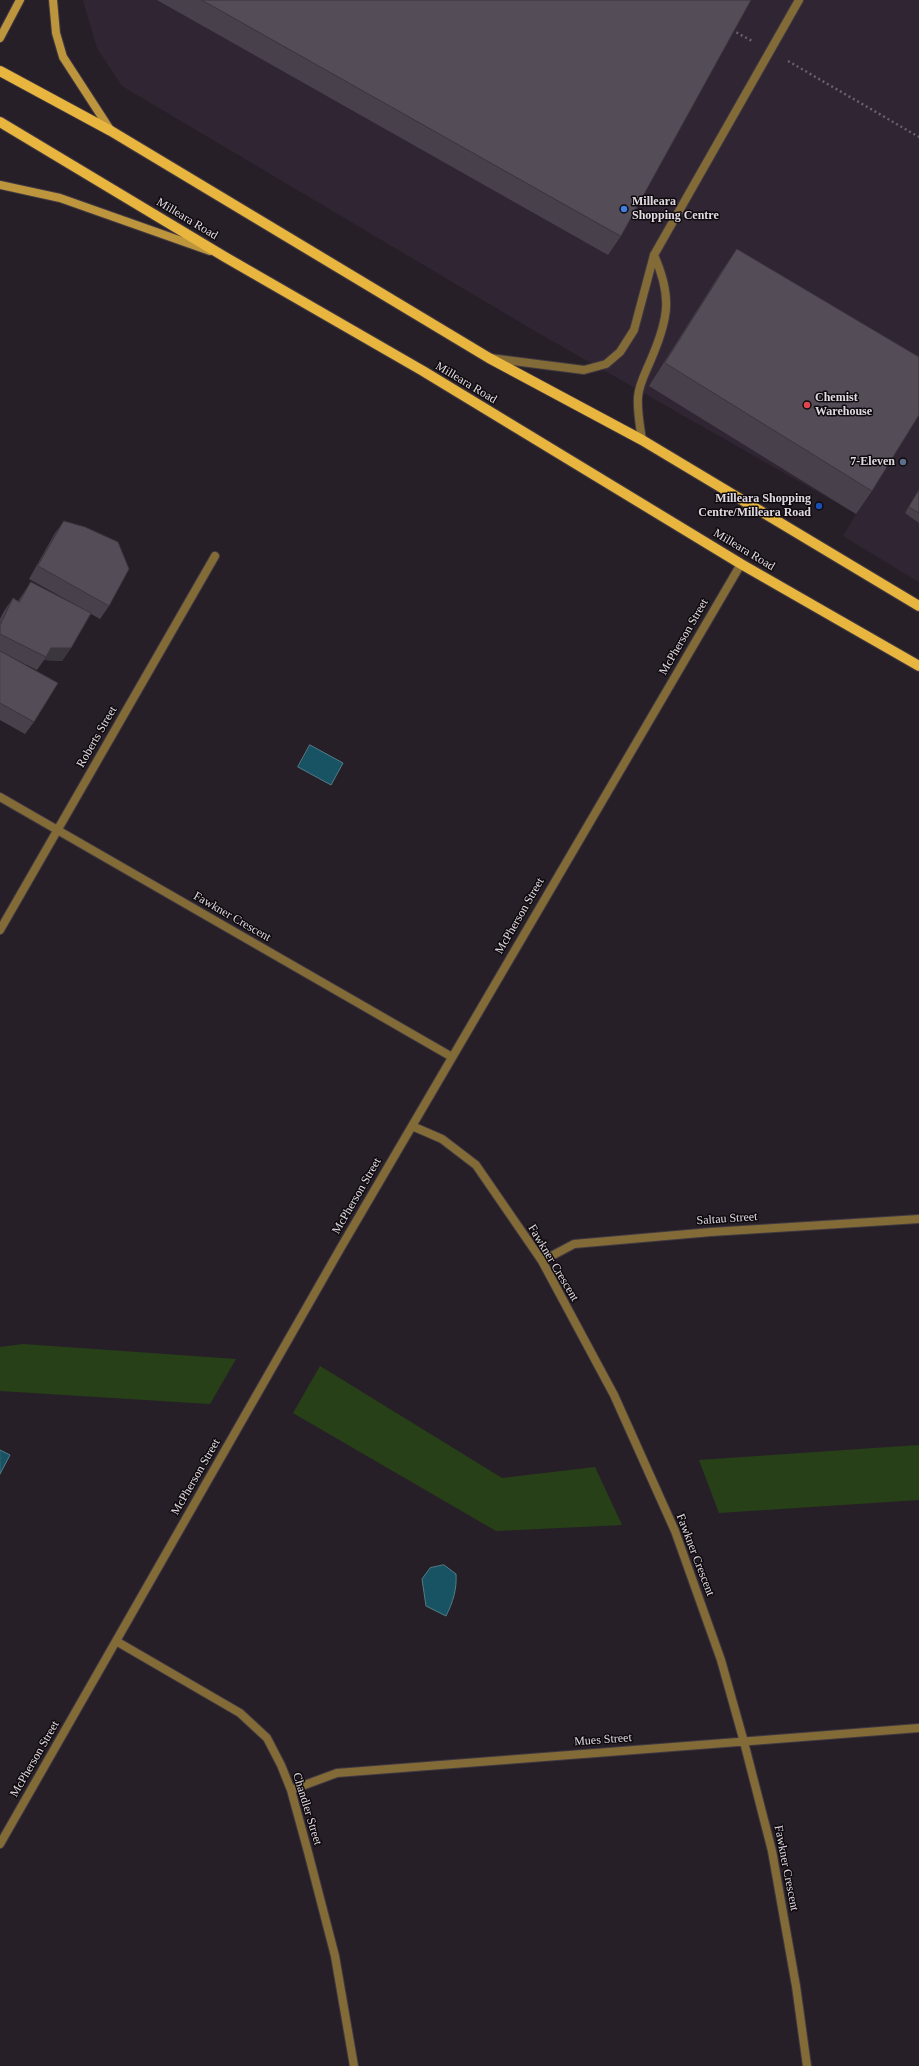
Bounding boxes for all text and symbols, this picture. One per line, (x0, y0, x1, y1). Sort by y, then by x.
street label: Milleara Road (154, 195, 220, 243)
place label: Milleara Shopping Centre (632, 195, 719, 223)
marker: Milleara Shopping Centre (619, 204, 629, 214)
street label: Milleara Road (433, 359, 499, 407)
place label: Chemist Warehouse (815, 391, 872, 419)
marker: Chemist Warehouse (802, 400, 812, 410)
place label: 7-Eleven (850, 455, 895, 469)
marker: 7-Eleven (898, 457, 908, 467)
place label: Milleara Shopping Centre/Milleara Road (698, 492, 811, 520)
marker: Milleara Shopping Centre/Milleara Road (814, 501, 824, 511)
street label: Milleara Road (711, 526, 777, 574)
street label: McPherson Street (656, 596, 712, 678)
street label: Roberts Street (74, 704, 120, 770)
street label: McPherson Street (492, 875, 548, 957)
street label: Fawkner Crescent (191, 889, 273, 945)
street label: McPherson Street (329, 1155, 385, 1237)
street label: Saltau Street (696, 1210, 758, 1228)
street label: Fawkner Crescent (524, 1222, 582, 1304)
street label: McPherson Street (168, 1436, 224, 1518)
street label: Fawkner Crescent (673, 1512, 717, 1598)
street label: McPherson Street (7, 1718, 63, 1800)
street label: Mues Street (574, 1731, 632, 1749)
street label: Chandler Street (289, 1771, 325, 1847)
street label: Fawkner Crescent (771, 1824, 801, 1912)

